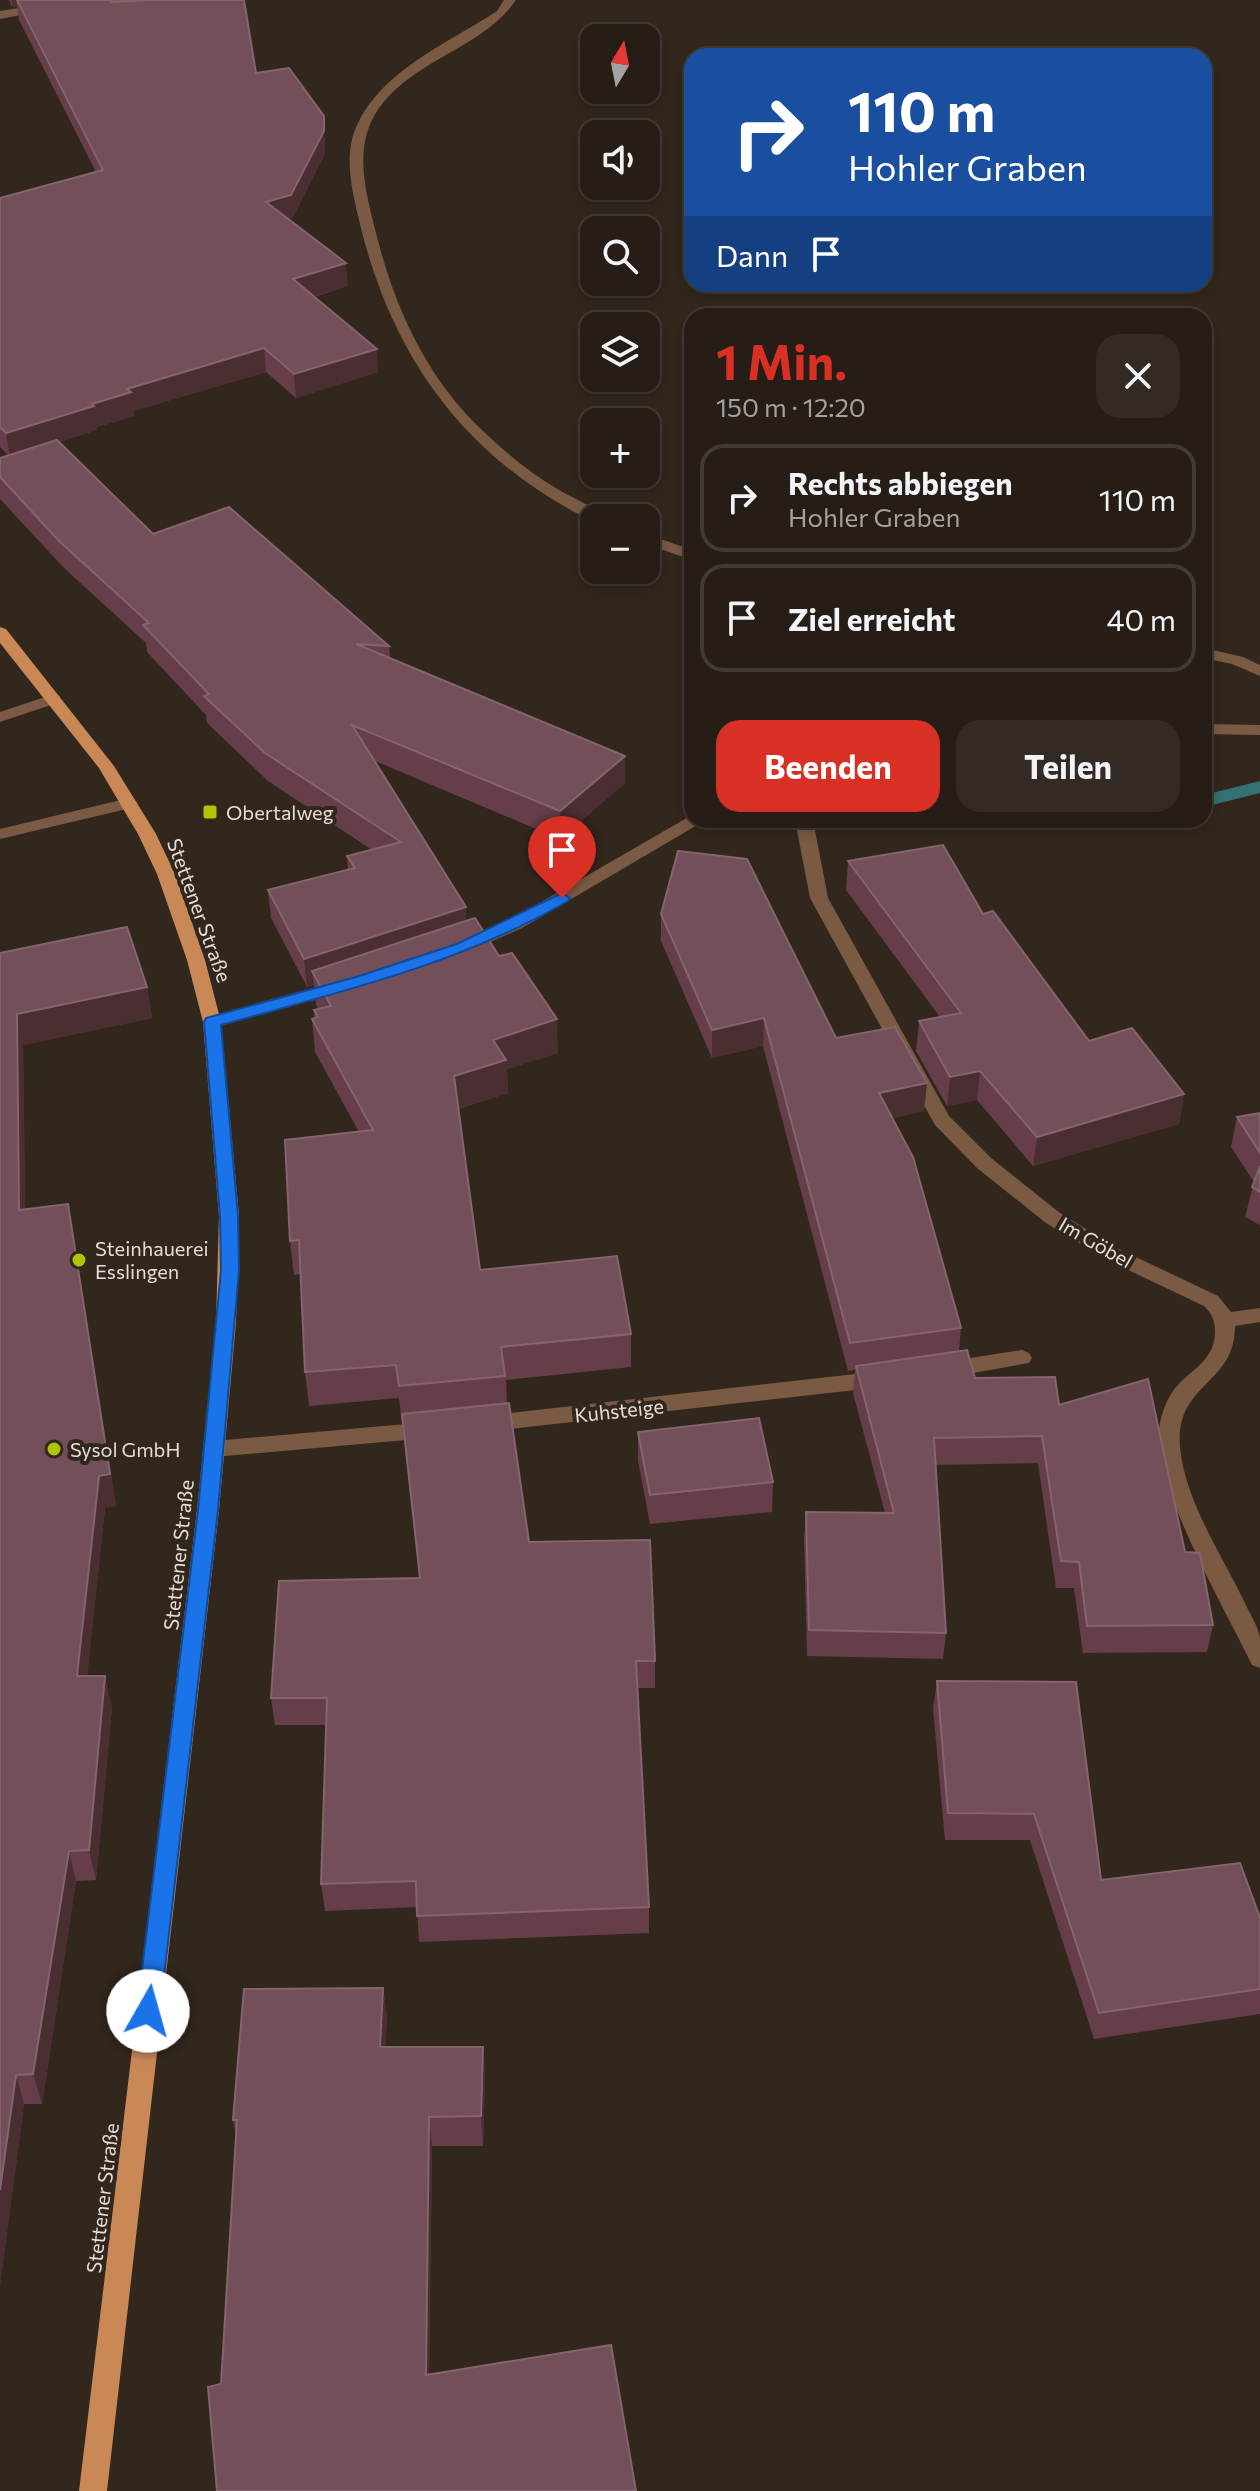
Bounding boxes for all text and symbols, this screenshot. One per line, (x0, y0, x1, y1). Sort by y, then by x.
north arrow (580, 24, 660, 104)
map controls (580, 24, 660, 584)
text: 110 m (848, 75, 995, 144)
icon: right (716, 80, 820, 184)
button: sound (580, 120, 660, 200)
text: Hohler Graben (848, 144, 1087, 188)
button: search (580, 216, 660, 296)
icon: arrive (804, 232, 848, 276)
text: Dann (716, 236, 788, 273)
button: layers (580, 312, 660, 392)
text: 1 Min. (716, 331, 847, 390)
button: close (1096, 334, 1180, 418)
text: 150 m · 12:20 (716, 391, 866, 422)
button: + (580, 408, 660, 488)
text: Rechts abbiegen (788, 464, 1013, 501)
icon: right (720, 476, 764, 520)
text: 110 m (1099, 480, 1176, 517)
text: Hohler Graben (788, 501, 960, 532)
button: − (580, 504, 660, 584)
icon: arrive (720, 596, 764, 640)
text: Ziel erreicht (788, 600, 956, 637)
text: 40 m (1107, 600, 1176, 637)
button: Beenden (716, 720, 940, 812)
button: Teilen (956, 720, 1180, 812)
place label: Obertalweg (226, 800, 334, 824)
marker: Obertalweg (201, 803, 219, 821)
pin (528, 816, 596, 898)
icon: arrive (540, 828, 584, 872)
street label: Stettener Straße (163, 835, 237, 985)
street label: Im Göbel (1055, 1211, 1137, 1273)
place label: Steinhauerei Esslingen (95, 1236, 209, 1283)
marker: Steinhauerei Esslingen (70, 1251, 88, 1269)
street label: Kuhsteige (573, 1393, 665, 1427)
place label: Sysol GmbH (70, 1437, 180, 1461)
marker: Sysol GmbH (45, 1440, 63, 1458)
street label: Stettener Straße (158, 1479, 198, 1631)
position arrow (106, 1969, 190, 2053)
street label: Stettener Straße (81, 2121, 123, 2275)

